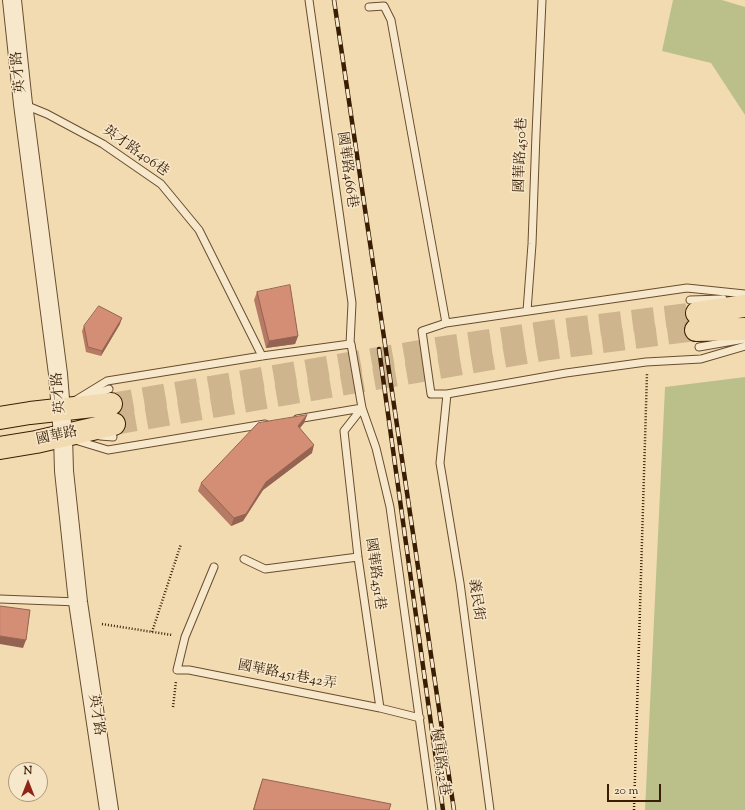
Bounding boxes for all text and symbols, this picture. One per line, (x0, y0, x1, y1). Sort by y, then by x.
street label: 英才路 (9, 50, 31, 94)
street label: 國華路450巷 (512, 117, 532, 193)
street label: 英才路406巷 (99, 123, 171, 181)
street label: 國華路466巷 (332, 131, 360, 209)
street label: 英才路 (50, 371, 70, 415)
street label: 國華路 (35, 424, 79, 450)
street label: 國華路451巷 (361, 537, 387, 611)
street label: 義民街 (464, 578, 486, 622)
street label: 國華路451巷42弄 (236, 658, 338, 694)
street label: 英才路 (83, 693, 107, 737)
street label: 橫車路32巷 (426, 727, 452, 797)
north arrow (8, 762, 48, 802)
text: N (24, 763, 32, 779)
scale bar (609, 776, 663, 802)
text: 20 m (614, 782, 638, 800)

